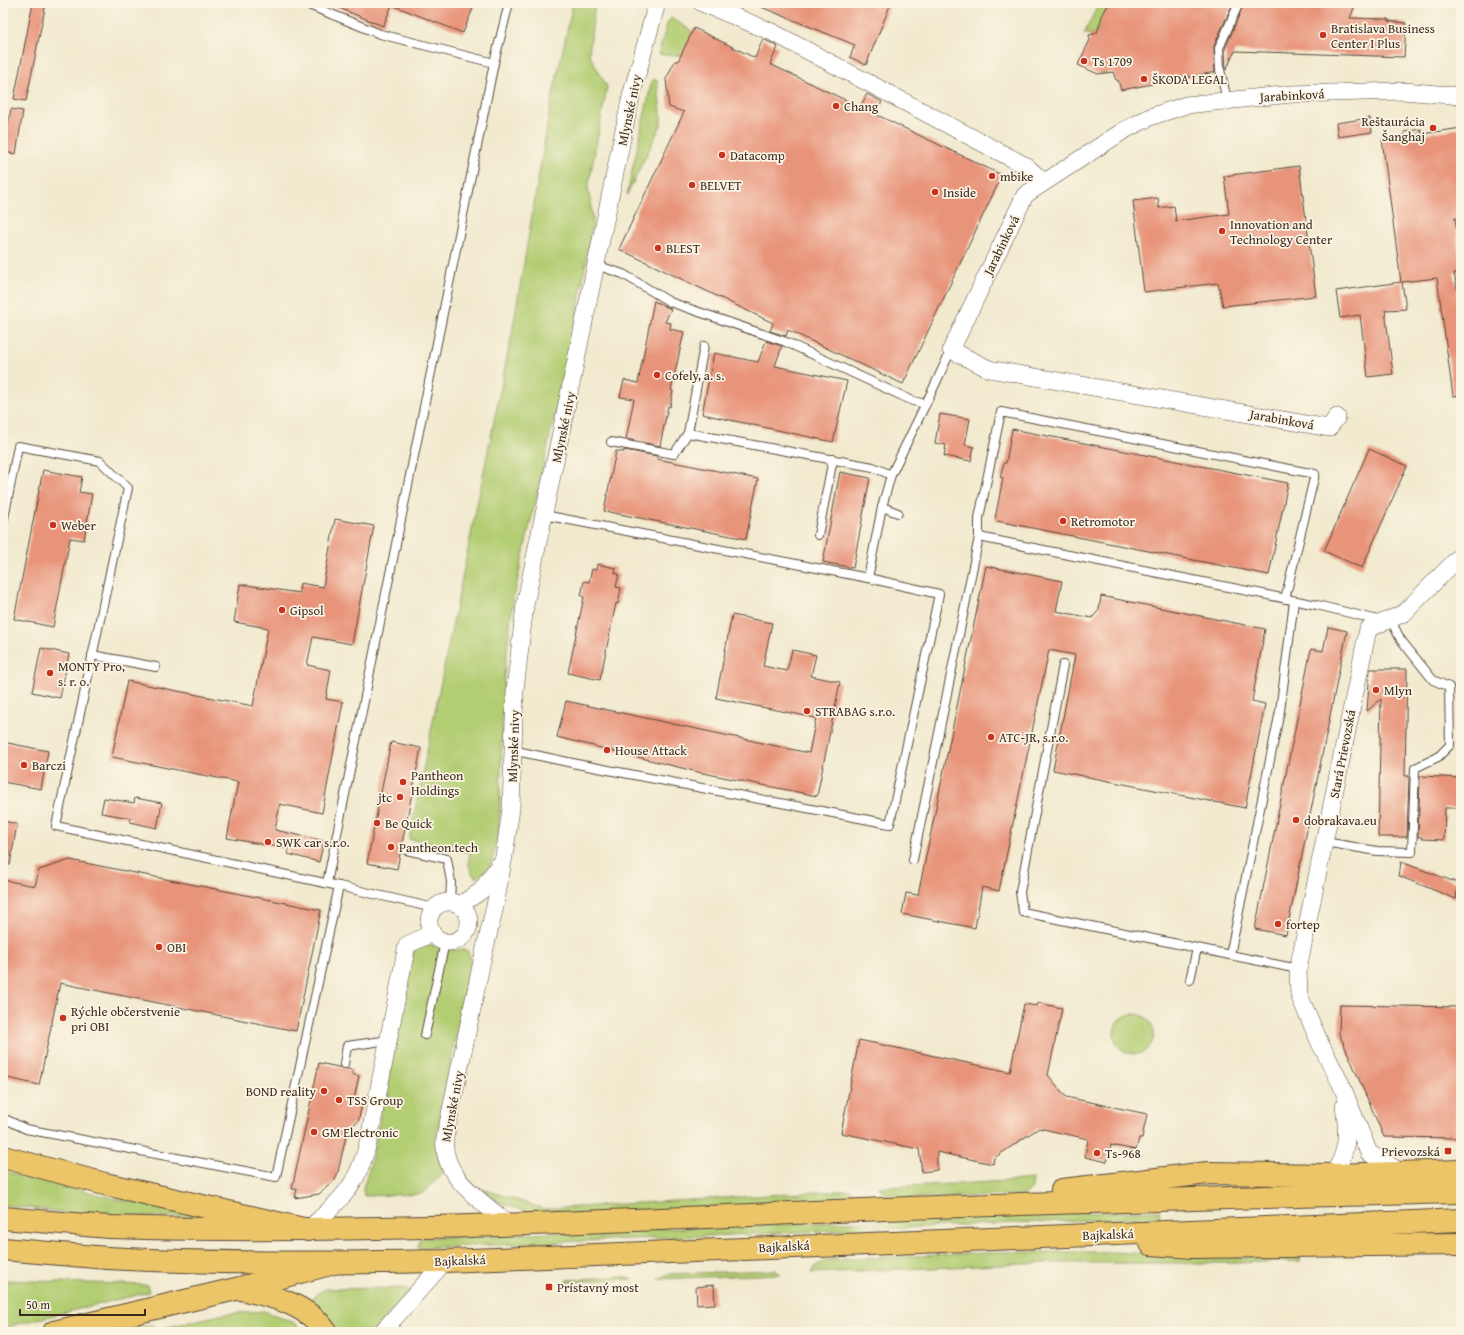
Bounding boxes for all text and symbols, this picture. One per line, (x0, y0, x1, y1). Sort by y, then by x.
place label: Bratislava Business Center I Plus (1331, 19, 1435, 53)
marker: Bratislava Business Center I Plus (1318, 30, 1328, 40)
place label: Ts 1709 (1092, 52, 1132, 71)
marker: Ts 1709 (1079, 56, 1089, 66)
place label: ŠKODA LEGAL (1152, 70, 1227, 89)
street label: Mlynské nivy (613, 72, 646, 148)
marker: ŠKODA LEGAL (1139, 74, 1149, 84)
street label: Jarabinková (1257, 84, 1326, 107)
place label: Chang (844, 97, 879, 116)
marker: Chang (831, 101, 841, 111)
place label: Reštaurácia Šanghaj (1361, 112, 1426, 146)
marker: Reštaurácia Šanghaj (1428, 123, 1438, 133)
place label: Datacomp (730, 146, 785, 165)
marker: Datacomp (717, 150, 727, 160)
place label: mbike (1000, 167, 1033, 186)
marker: mbike (987, 171, 997, 181)
place label: BELVET (700, 176, 742, 195)
marker: BELVET (687, 180, 697, 190)
place label: Inside (943, 183, 976, 202)
marker: Inside (930, 187, 940, 197)
street label: Jarabinková (978, 211, 1025, 280)
place label: Innovation and Technology Center (1230, 215, 1333, 249)
marker: Innovation and Technology Center (1217, 226, 1227, 236)
place label: BLEST (666, 239, 701, 258)
marker: BLEST (653, 243, 663, 253)
place label: Cofely, a. s. (665, 366, 724, 385)
marker: Cofely, a. s. (652, 370, 662, 380)
street label: Mlynské nivy (547, 389, 580, 465)
street label: Jarabinková (1246, 404, 1316, 435)
place label: Retromotor (1071, 512, 1135, 531)
place label: Weber (61, 516, 96, 535)
marker: Retromotor (1058, 516, 1068, 526)
marker: Weber (48, 520, 58, 530)
place label: Gipsol (290, 601, 324, 620)
marker: Gipsol (277, 605, 287, 615)
place label: MONTY Pro, s. r. o. (58, 657, 125, 691)
marker: MONTY Pro, s. r. o. (45, 668, 55, 678)
place label: Mlyn (1384, 681, 1413, 700)
marker: Mlyn (1371, 685, 1381, 695)
place label: STRABAG s.r.o. (815, 702, 895, 721)
marker: STRABAG s.r.o. (802, 706, 812, 716)
street label: Stará Prievozská (1325, 707, 1361, 800)
street label: Mlynské nivy (503, 709, 524, 783)
place label: ATC-JR, s.r.o. (999, 728, 1068, 747)
marker: ATC-JR, s.r.o. (986, 732, 996, 742)
place label: House Attack (615, 741, 687, 760)
marker: House Attack (602, 745, 612, 755)
place label: Barczi (32, 756, 66, 775)
marker: Barczi (19, 760, 29, 770)
place label: Pantheon Holdings (411, 766, 464, 800)
marker: Pantheon Holdings (398, 777, 408, 787)
place label: jtc (376, 788, 392, 807)
marker: jtc (395, 792, 405, 802)
place label: dobrakava.eu (1304, 811, 1377, 830)
place label: Be Quick (385, 814, 432, 833)
marker: dobrakava.eu (1291, 815, 1301, 825)
marker: Be Quick (372, 818, 382, 828)
place label: SWK car s.r.o. (276, 833, 350, 852)
marker: SWK car s.r.o. (263, 837, 273, 847)
place label: Pantheon.tech (399, 838, 479, 857)
marker: Pantheon.tech (386, 842, 396, 852)
place label: fortep (1286, 915, 1320, 934)
marker: fortep (1273, 919, 1283, 929)
place label: OBI (167, 938, 186, 957)
marker: OBI (154, 942, 164, 952)
place label: Rýchle občerstvenie pri OBI (71, 1002, 180, 1036)
marker: Rýchle občerstvenie pri OBI (58, 1013, 68, 1023)
street label: Mlynské nivy (436, 1068, 469, 1144)
place label: BOND reality (246, 1082, 317, 1101)
marker: BOND reality (319, 1086, 329, 1096)
place label: TSS Group (347, 1091, 403, 1110)
marker: TSS Group (334, 1095, 344, 1105)
place label: GM Electronic (322, 1123, 399, 1142)
marker: GM Electronic (309, 1127, 319, 1137)
place label: Prievozská (1381, 1142, 1441, 1161)
place label: Ts-968 (1105, 1144, 1141, 1163)
marker: Prievozská (1443, 1146, 1453, 1156)
marker: Ts-968 (1092, 1148, 1102, 1158)
street label: Bajkalská (1082, 1224, 1135, 1245)
street label: Bajkalská (758, 1236, 811, 1257)
street label: Bajkalská (434, 1250, 487, 1271)
place label: Prístavný most (557, 1278, 639, 1297)
marker: Prístavný most (544, 1282, 554, 1292)
scale bar (20, 1291, 145, 1317)
text: 50 m (26, 1296, 50, 1313)

